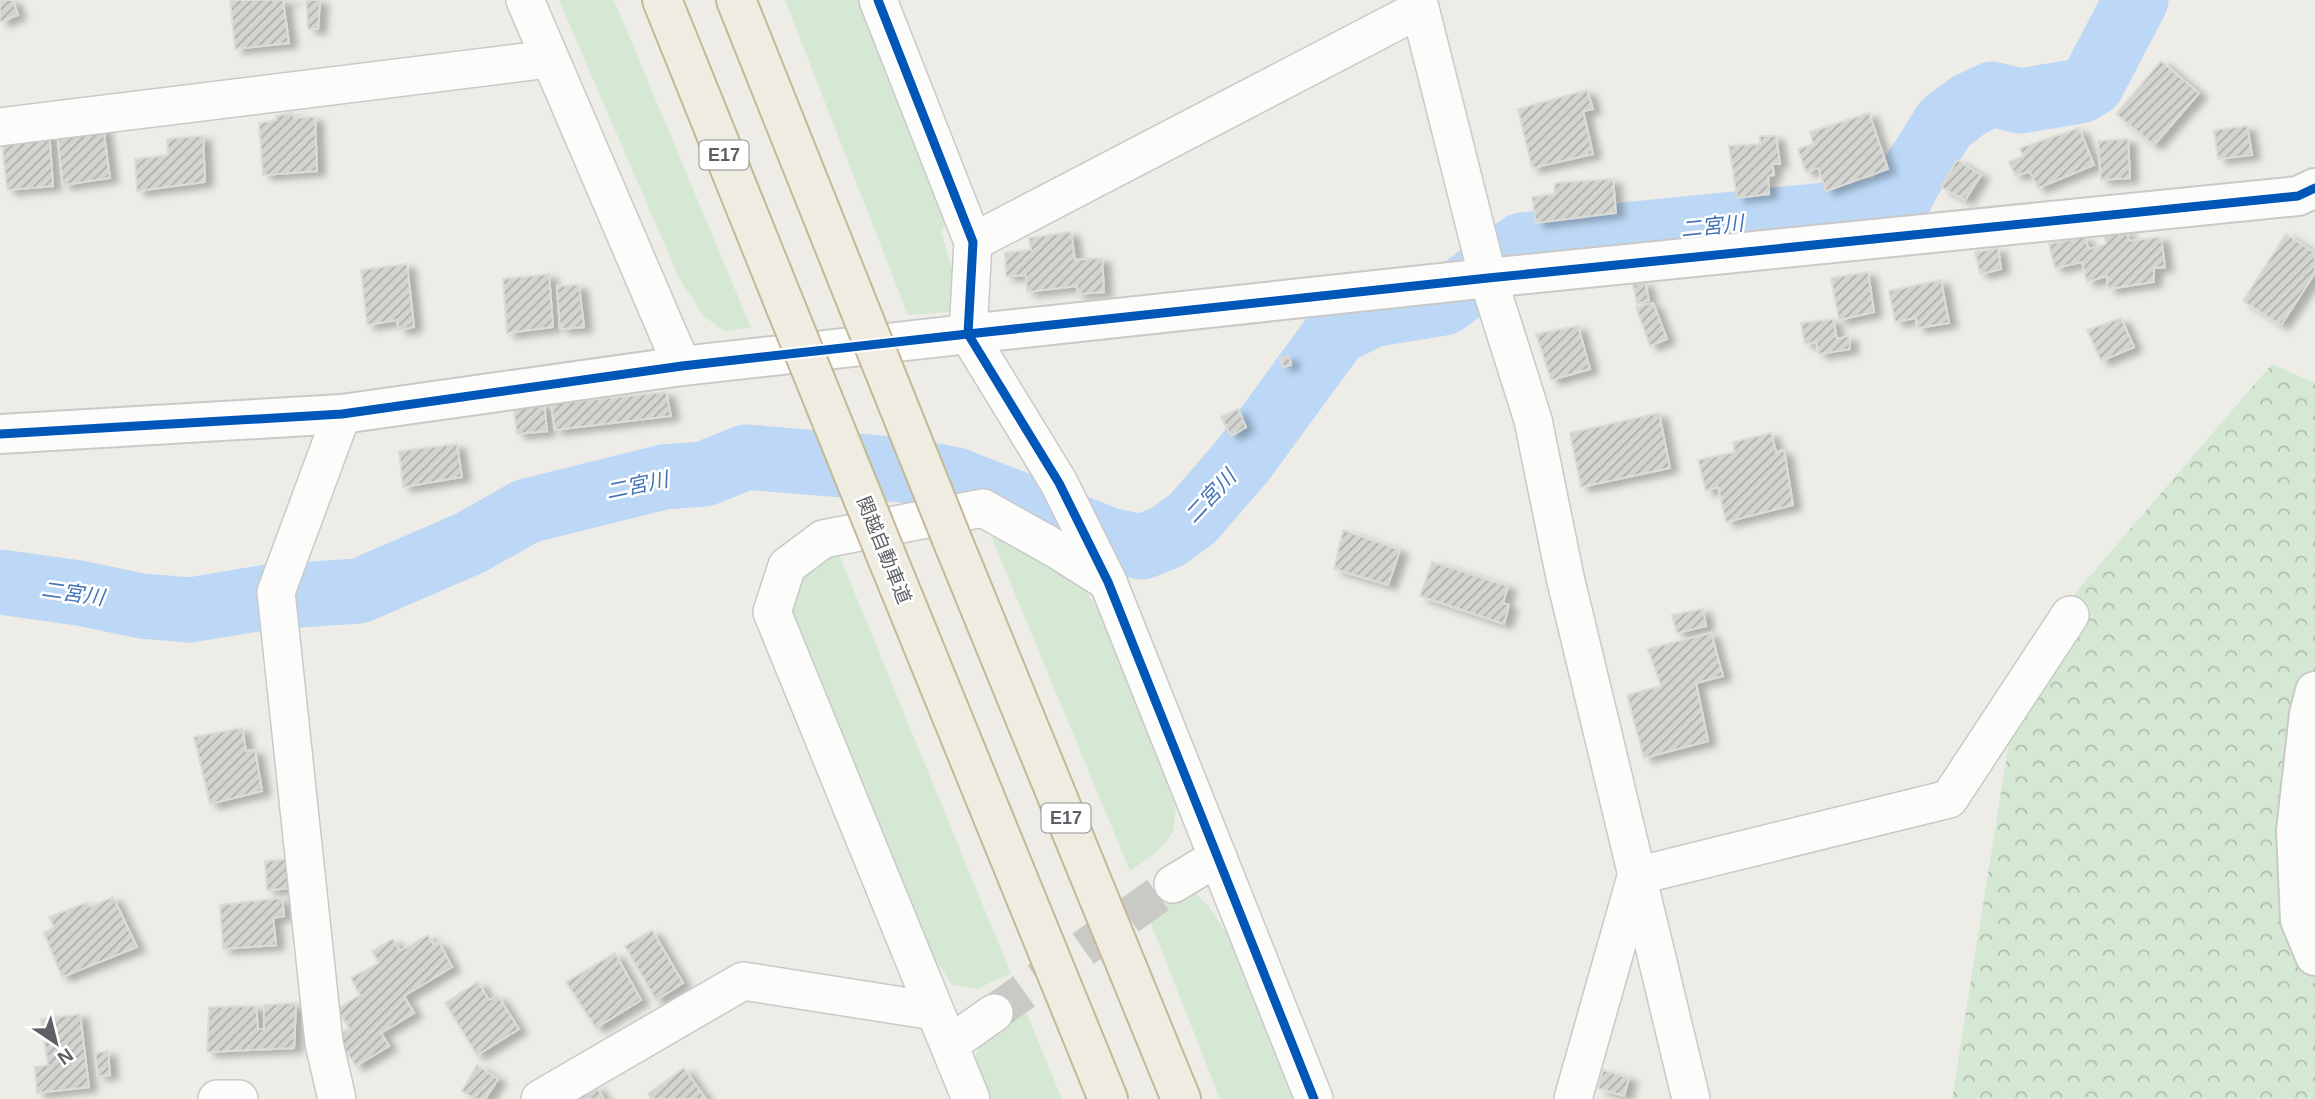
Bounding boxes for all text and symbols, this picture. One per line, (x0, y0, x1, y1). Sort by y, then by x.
road number: E17 (700, 140, 748, 170)
water label: 二宮川 (1679, 211, 1747, 241)
water label: 二宮川 (1180, 464, 1241, 527)
water label: 二宮川 (604, 467, 672, 503)
street label: 関越自動車道 (853, 493, 915, 607)
water label: 二宮川 (40, 577, 108, 609)
road number: E17 (1042, 804, 1090, 832)
north arrow (21, 1008, 91, 1078)
text: N (54, 1044, 77, 1069)

